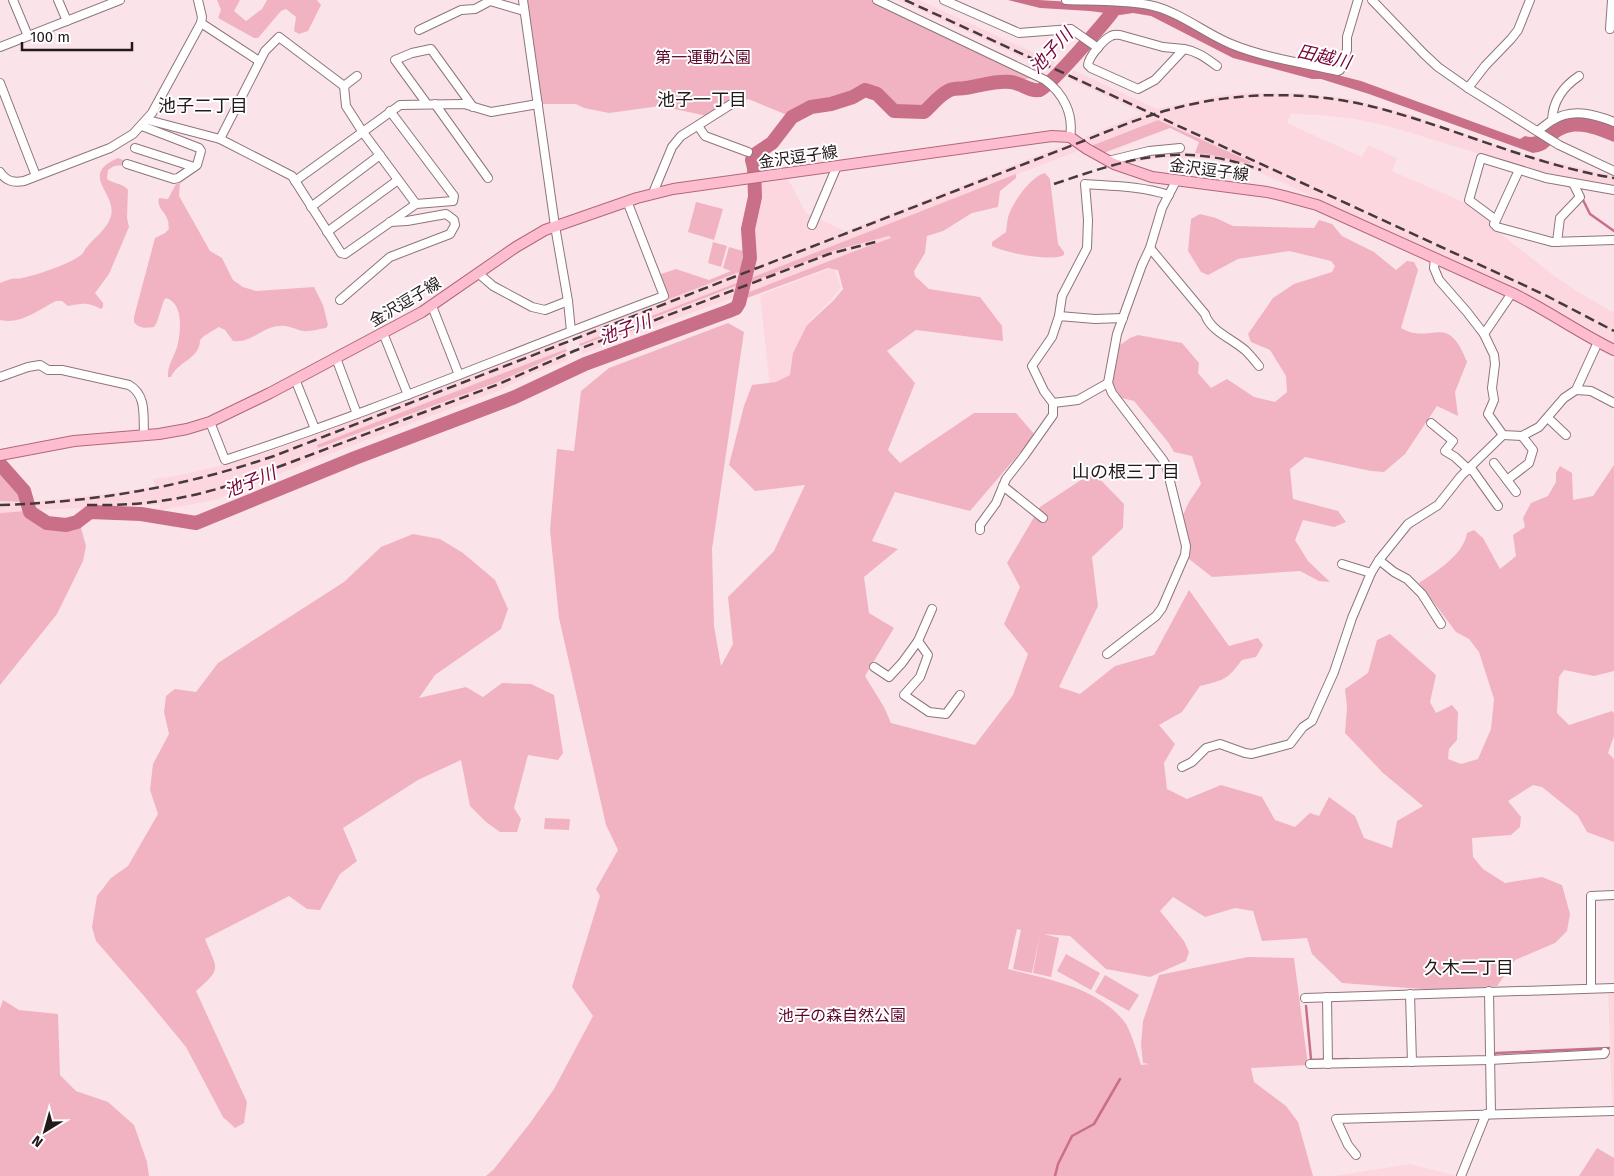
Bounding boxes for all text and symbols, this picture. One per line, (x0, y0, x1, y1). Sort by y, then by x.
scale bar (22, 20, 132, 52)
water label: 池子川 (1025, 22, 1079, 78)
text: 100 m (30, 28, 70, 46)
water label: 田越川 (1295, 40, 1355, 74)
park label: 第一運動公園 (655, 48, 751, 67)
district label: 池子一丁目 (657, 89, 747, 111)
district label: 池子二丁目 (158, 95, 248, 117)
street label: 金沢逗子線 (757, 142, 839, 172)
street label: 金沢逗子線 (1168, 156, 1250, 184)
street label: 金沢逗子線 (366, 273, 444, 331)
water label: 池子川 (596, 310, 656, 350)
water label: 池子川 (221, 461, 281, 502)
district label: 山の根三丁目 (1072, 461, 1180, 483)
district label: 久木二丁目 (1424, 957, 1514, 979)
park label: 池子の森自然公園 (778, 1006, 906, 1025)
north arrow (20, 1106, 70, 1156)
text: N (29, 1131, 46, 1151)

